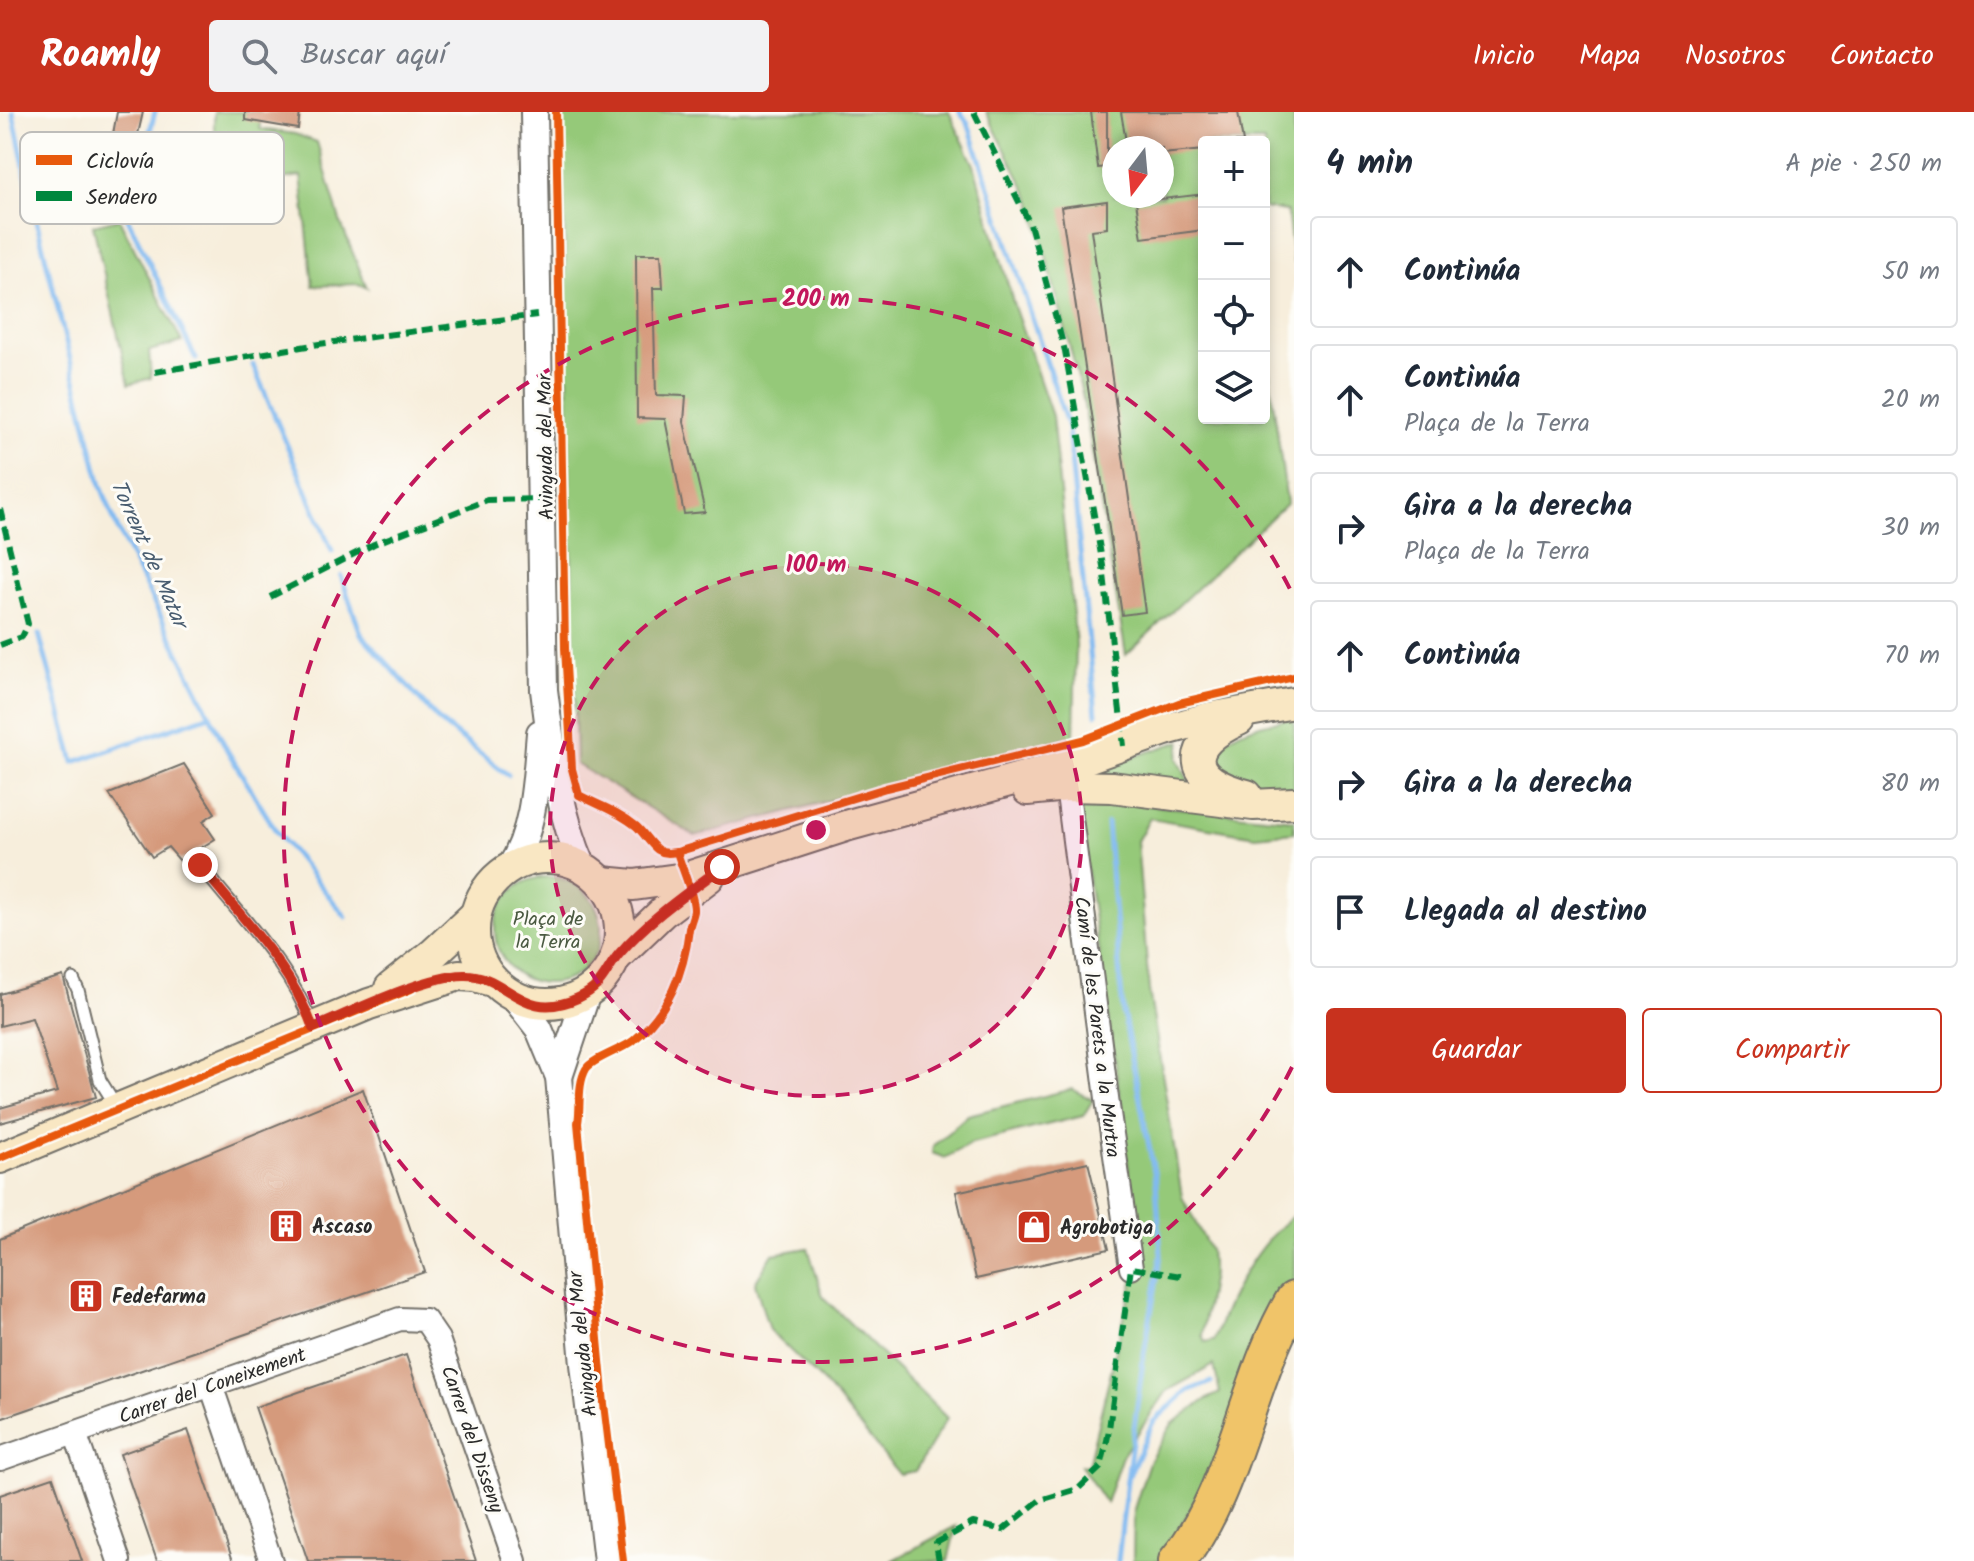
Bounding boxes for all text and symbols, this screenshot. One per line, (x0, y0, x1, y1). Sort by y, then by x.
search box (209, 20, 769, 92)
text: Roamly (40, 26, 161, 86)
text: Buscar aquí (301, 32, 446, 80)
icon: search (237, 34, 281, 78)
text: Inicio (1473, 34, 1535, 79)
text: Mapa (1579, 34, 1641, 79)
text: Nosotros (1685, 34, 1786, 79)
text: Contacto (1830, 34, 1934, 79)
legend (20, 132, 284, 224)
north arrow (1102, 136, 1174, 208)
map controls (1198, 136, 1270, 424)
button: + (1198, 136, 1270, 208)
text: 4 min (1326, 137, 1413, 191)
text: A pie · 250 m (1785, 143, 1942, 185)
text: Ciclovía (86, 145, 154, 180)
text: Sendero (86, 181, 157, 216)
button: − (1198, 208, 1270, 280)
text: Continúa (1404, 248, 1520, 296)
icon: ahead (1328, 250, 1372, 294)
text: 50 m (1882, 251, 1940, 293)
text: 200 m (782, 280, 850, 319)
button: locate (1198, 280, 1270, 352)
button: layers (1198, 352, 1270, 424)
text: Continúa (1404, 355, 1520, 403)
street label: Avinguda del Mar (530, 372, 564, 520)
icon: ahead (1328, 378, 1372, 422)
text: 20 m (1881, 379, 1940, 421)
text: Plaça de la Terra (1404, 403, 1590, 445)
water label: Torrent de Matar (99, 474, 198, 638)
text: Gira a la derecha (1404, 483, 1632, 531)
icon: right (1328, 506, 1372, 550)
text: 30 m (1881, 507, 1940, 549)
text: Plaça de la Terra (1404, 531, 1590, 573)
text: 100 m (786, 546, 846, 585)
text: Continúa (1404, 632, 1520, 680)
icon: ahead (1328, 634, 1372, 678)
text: 70 m (1884, 635, 1940, 677)
text: Gira a la derecha (1404, 760, 1632, 808)
icon: right (1328, 762, 1372, 806)
text: 80 m (1880, 763, 1940, 805)
centre of rings (802, 816, 830, 844)
route end (182, 847, 218, 883)
route start (704, 849, 740, 885)
text: Llegada al destino (1404, 888, 1647, 936)
icon: arrive (1328, 890, 1372, 934)
street label: Camí de les Parets a la Murtra (1064, 895, 1128, 1160)
park label: Plaça de la Terra (513, 904, 583, 959)
button: Guardar (1326, 1008, 1626, 1093)
button: Compartir (1642, 1008, 1942, 1093)
building icon: Ascaso (267, 1207, 305, 1245)
shop icon: Agrobotiga (1015, 1208, 1053, 1246)
place label: Ascaso (312, 1212, 372, 1244)
place label: Agrobotiga (1060, 1213, 1153, 1245)
street label: Avinguda del Mar (560, 1268, 608, 1418)
building icon: Fedefarma (67, 1277, 105, 1315)
place label: Fedefarma (112, 1282, 206, 1314)
street label: Carrer del Coneixement (115, 1340, 311, 1434)
street label: Carrer del Disseny (431, 1362, 511, 1518)

